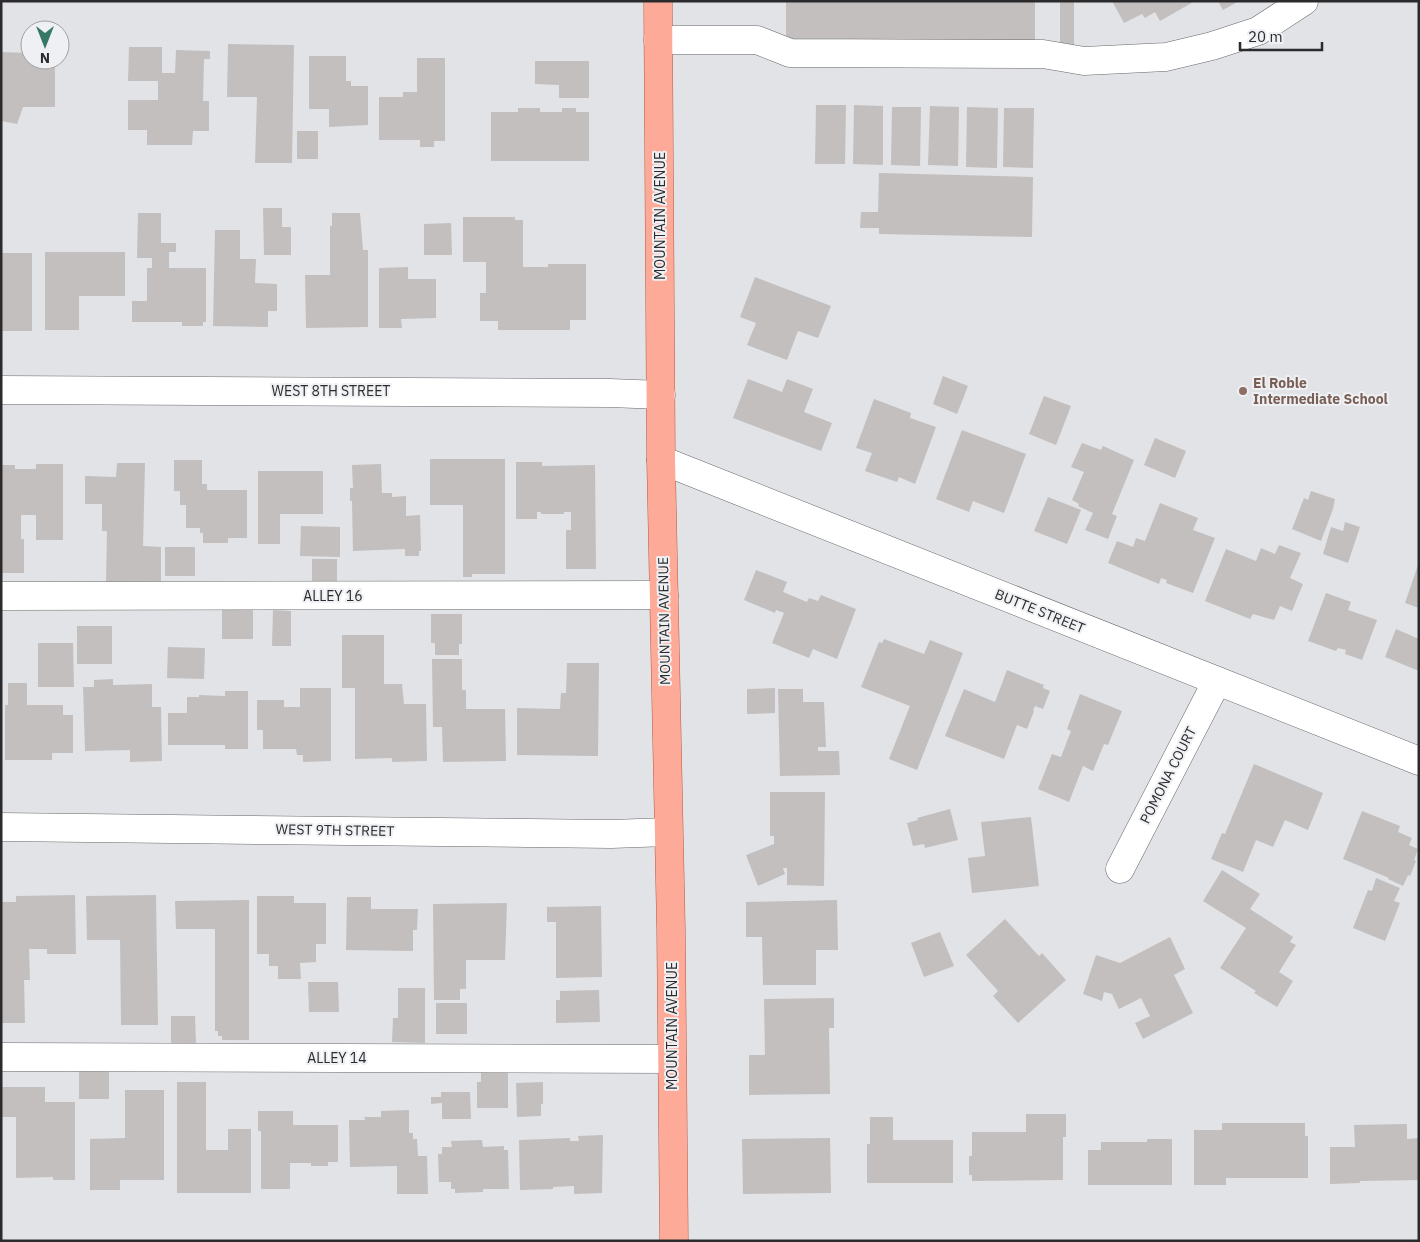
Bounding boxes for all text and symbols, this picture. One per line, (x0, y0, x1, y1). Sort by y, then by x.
north arrow (20, 20, 70, 70)
scale bar (1240, 20, 1322, 52)
text: 20 m (1248, 27, 1283, 46)
text: N (40, 49, 50, 67)
street label: MOUNTAIN AVENUE (651, 152, 669, 280)
place label: El Roble Intermediate School (1253, 374, 1388, 408)
street label: WEST 8TH STREET (272, 382, 390, 400)
marker: El Roble Intermediate School (1237, 385, 1249, 397)
street label: MOUNTAIN AVENUE (654, 557, 674, 685)
street label: BUTTE STREET (992, 585, 1088, 637)
street label: ALLEY 16 (303, 587, 363, 605)
street label: POMONA COURT (1136, 724, 1200, 826)
street label: WEST 9TH STREET (275, 820, 395, 840)
street label: MOUNTAIN AVENUE (663, 962, 681, 1090)
street label: ALLEY 14 (307, 1049, 367, 1067)

